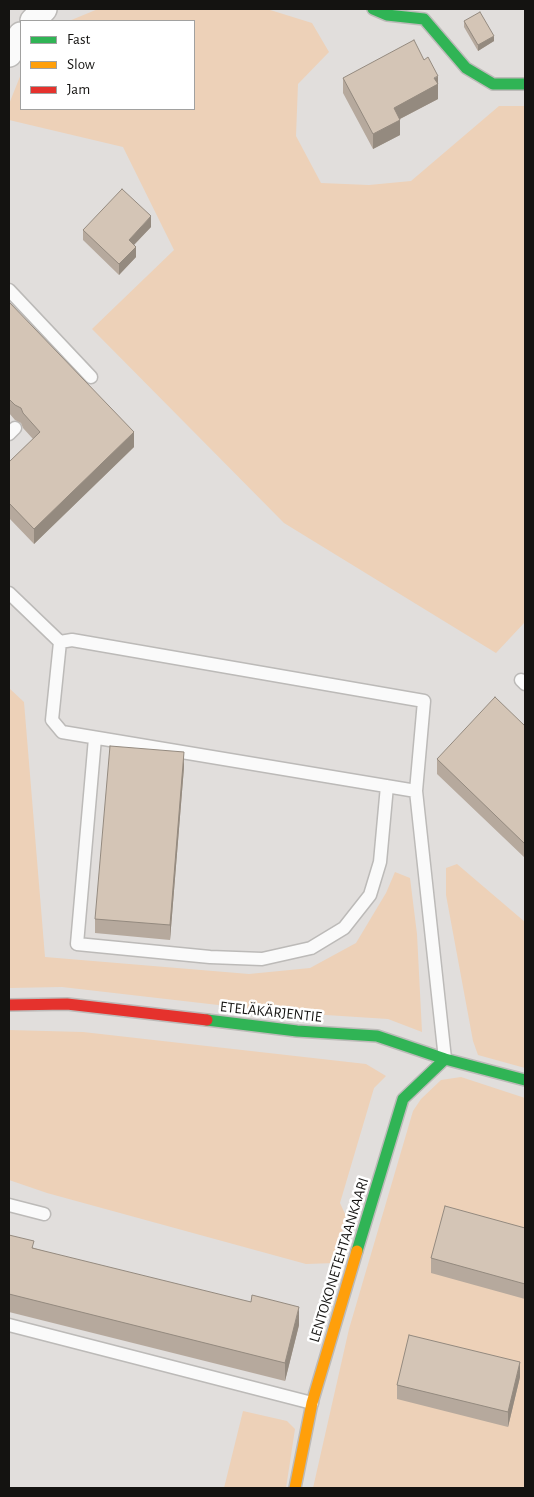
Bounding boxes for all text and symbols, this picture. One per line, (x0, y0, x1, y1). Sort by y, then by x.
legend (20, 20, 195, 110)
text: Fast (67, 32, 90, 47)
text: Slow (67, 57, 95, 72)
text: Jam (67, 82, 90, 97)
street label: ETELÄKÄRJENTIE (219, 998, 323, 1026)
street label: LENTOKONETEHTAANKAARI (305, 1175, 373, 1345)

